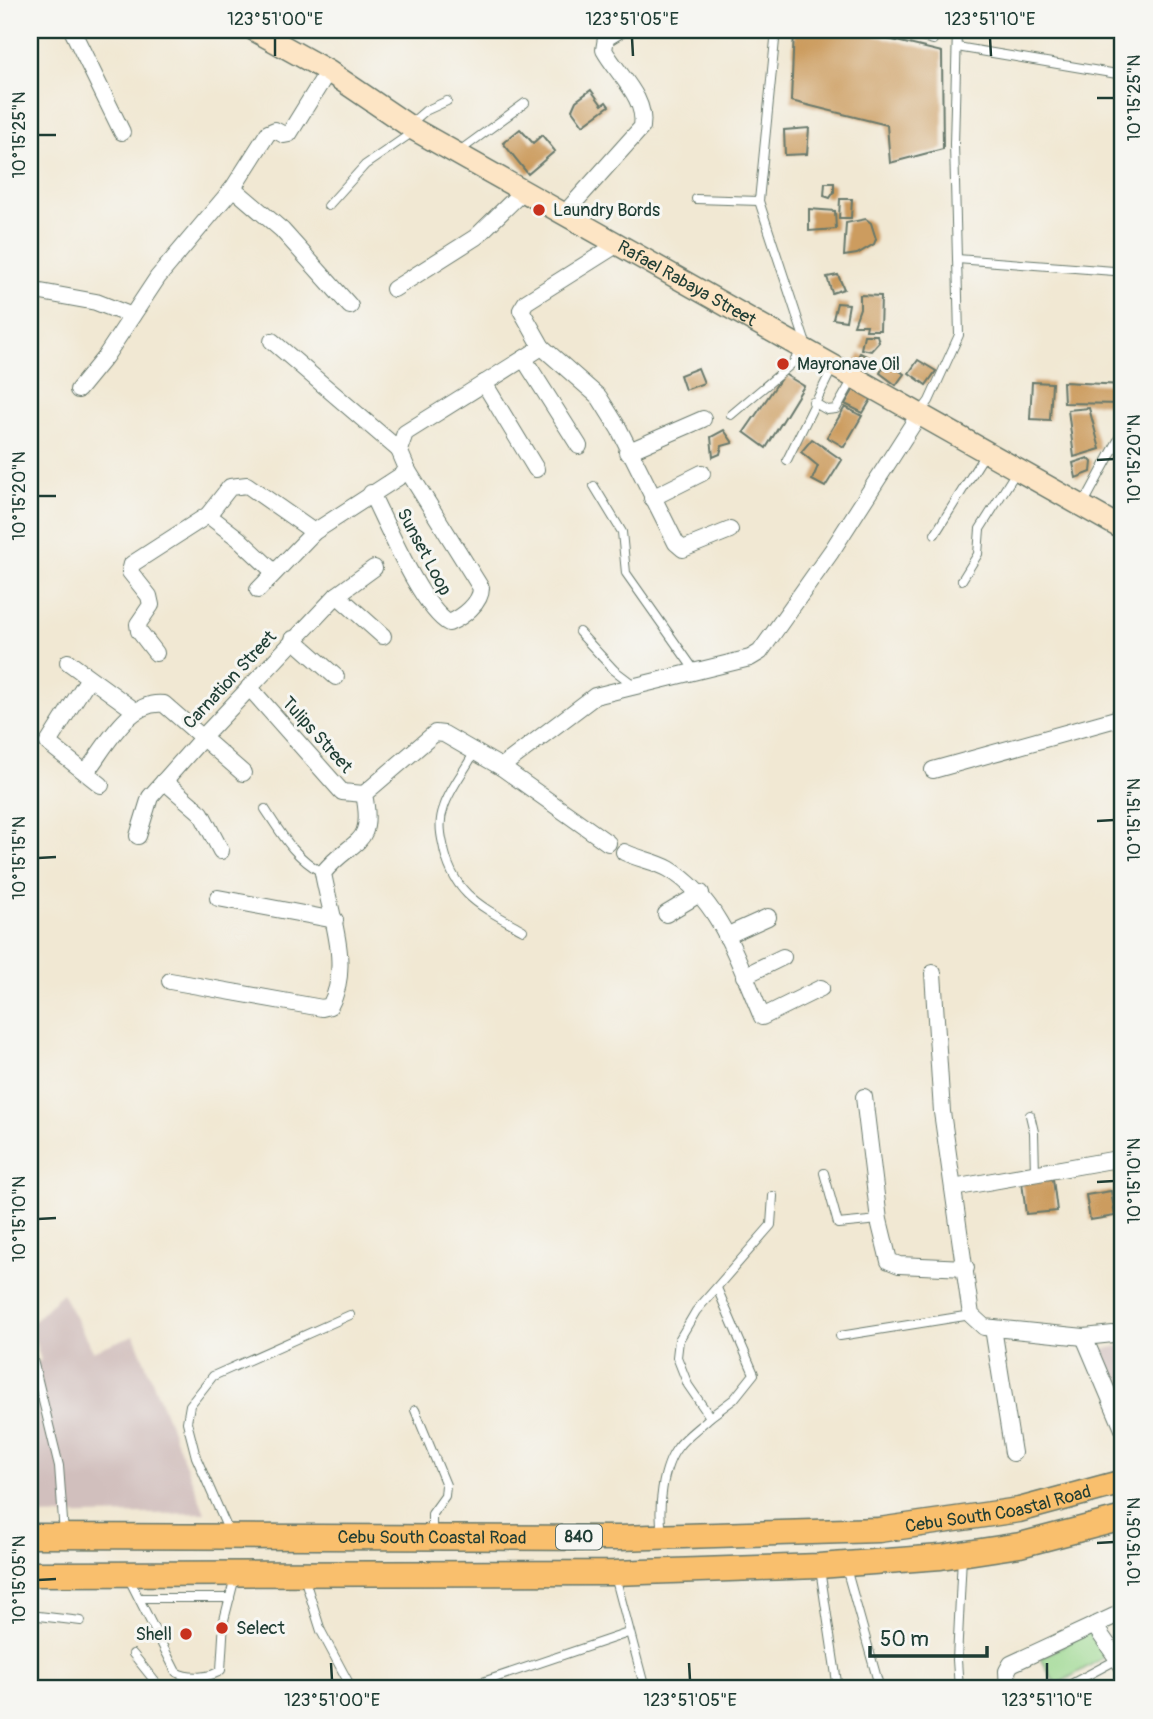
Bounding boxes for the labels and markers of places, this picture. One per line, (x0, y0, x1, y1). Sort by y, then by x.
place label: Laundry Bords (553, 199, 660, 222)
marker: Laundry Bords (531, 202, 547, 218)
place label: Mayronave Oil (797, 353, 900, 376)
marker: Mayronave Oil (775, 356, 791, 372)
place label: Select (236, 1617, 286, 1640)
marker: Select (214, 1620, 230, 1636)
place label: Shell (136, 1623, 172, 1646)
marker: Shell (178, 1626, 194, 1642)

